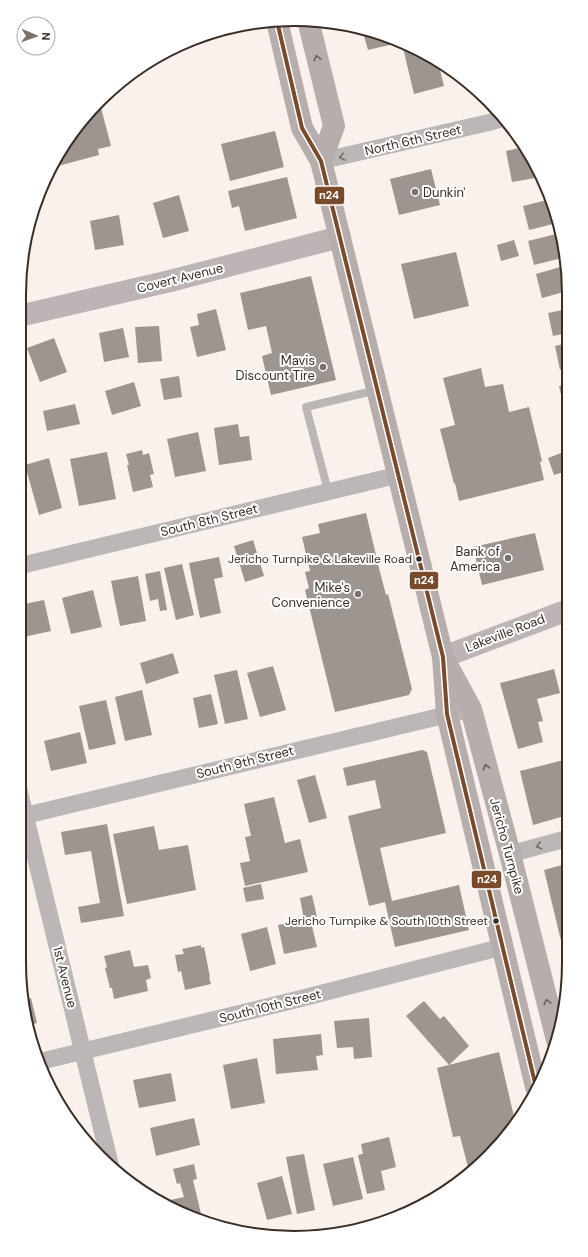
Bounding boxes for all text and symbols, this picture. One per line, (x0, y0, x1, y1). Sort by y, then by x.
north arrow (16, 16, 56, 56)
text: N (39, 32, 53, 41)
one-way arrow (313, 55, 322, 62)
street label: North 6th Street (363, 121, 463, 159)
one-way arrow (339, 152, 345, 160)
place label: Dunkin' (423, 184, 465, 201)
line badge: n24 (314, 186, 345, 205)
marker: Dunkin' (410, 187, 420, 197)
text: n24 (319, 188, 339, 202)
street label: Covert Avenue (135, 259, 225, 297)
place label: Mavis Discount Tire (235, 352, 315, 384)
marker: Mavis Discount Tire (318, 362, 328, 372)
street label: South 8th Street (159, 500, 259, 540)
place label: Bank of America (450, 543, 501, 575)
place label: Jericho Turnpike & Lakeville Road (228, 551, 412, 567)
marker: Bank of America (503, 553, 513, 563)
marker: Jericho Turnpike & Lakeville Road (414, 554, 424, 564)
line badge: n24 (409, 571, 439, 590)
text: n24 (414, 573, 434, 587)
place label: Mike's Convenience (271, 579, 350, 611)
marker: Mike's Convenience (353, 589, 363, 599)
street label: Lakeville Road (463, 610, 547, 656)
street label: South 9th Street (195, 742, 295, 782)
one-way arrow (483, 764, 491, 770)
street label: Jericho Turnpike (486, 796, 528, 896)
one-way arrow (536, 842, 543, 850)
line badge: n24 (471, 870, 502, 889)
text: n24 (477, 872, 497, 886)
place label: Jericho Turnpike & South 10th Street (285, 913, 488, 929)
marker: Jericho Turnpike & South 10th Street (491, 916, 501, 926)
street label: 1st Avenue (49, 944, 81, 1010)
street label: South 10th Street (217, 985, 323, 1027)
one-way arrow (543, 999, 552, 1006)

